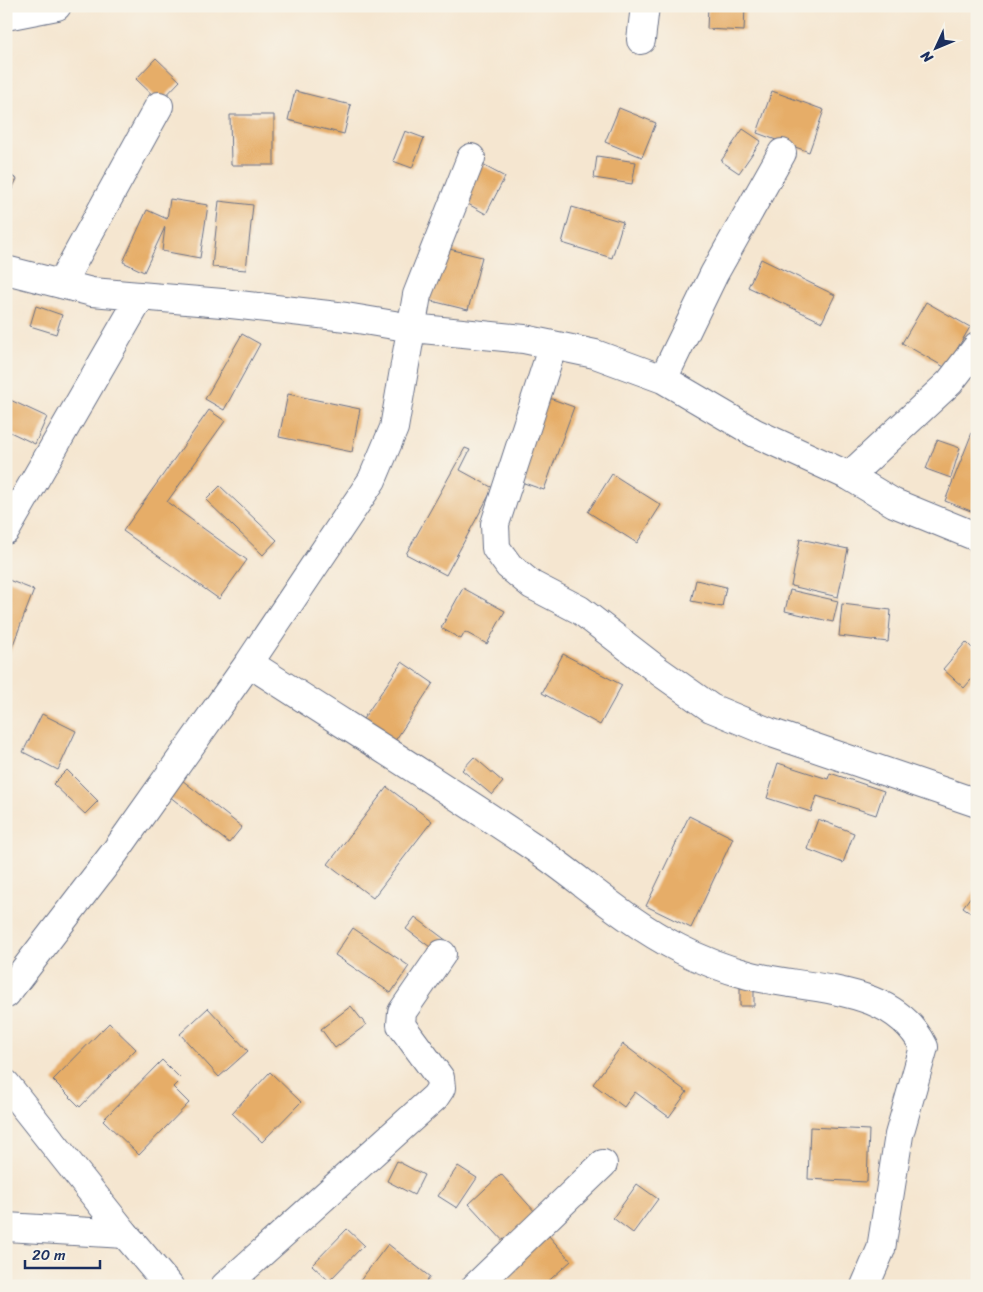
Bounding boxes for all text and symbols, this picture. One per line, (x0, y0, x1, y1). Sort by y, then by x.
north arrow (910, 22, 960, 72)
text: N (914, 44, 940, 70)
scale bar (25, 1237, 100, 1269)
text: 20 m (32, 1242, 66, 1268)

